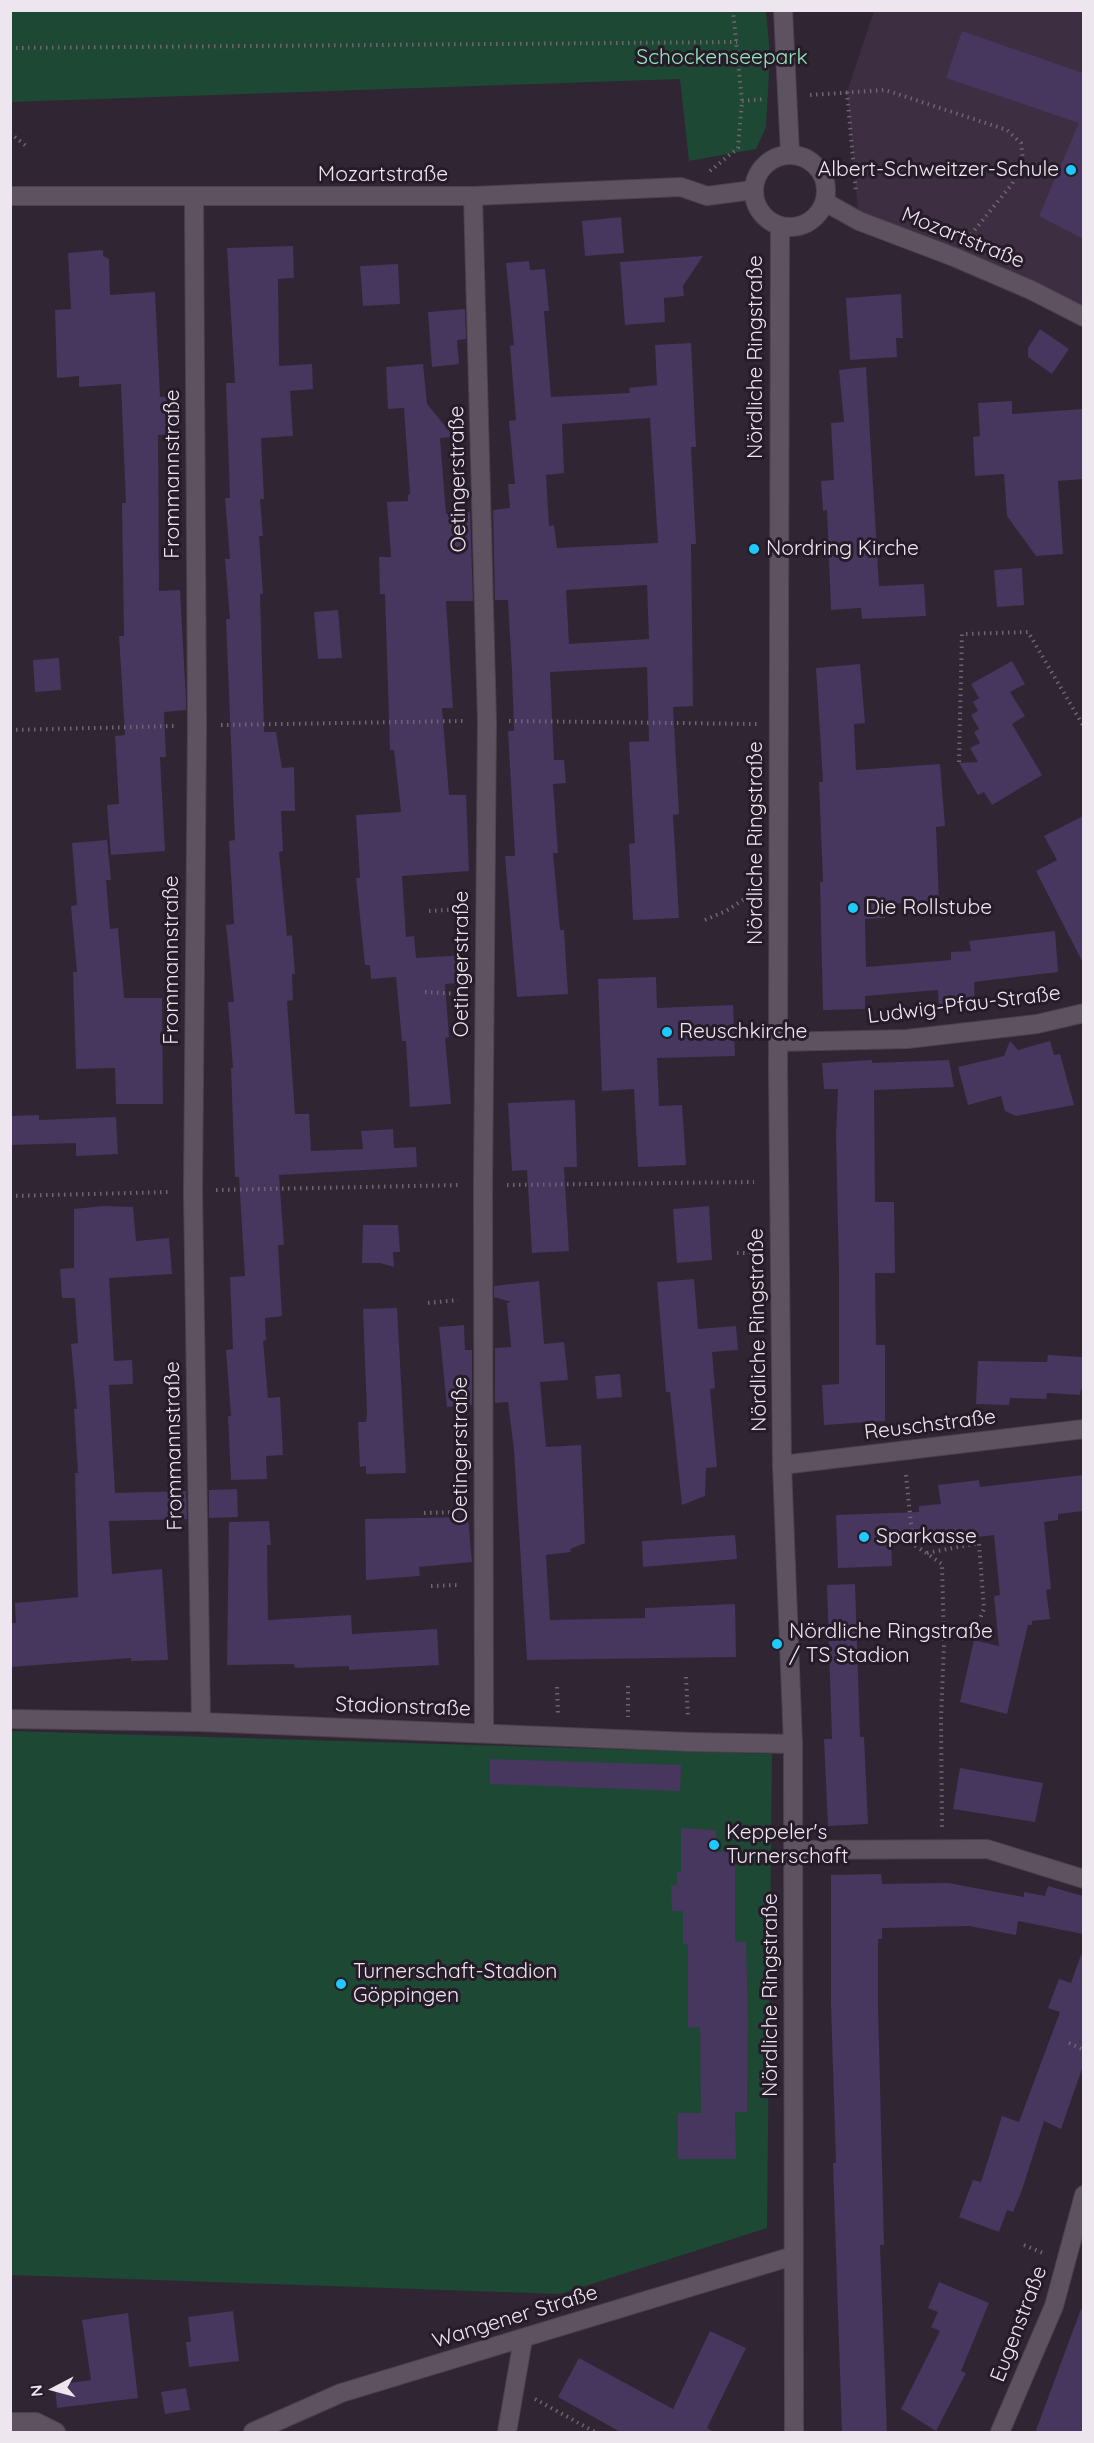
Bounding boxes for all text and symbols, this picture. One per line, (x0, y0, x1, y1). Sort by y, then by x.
park label: Schockenseepark (636, 45, 808, 71)
place label: Albert-Schweitzer-Schule (818, 157, 1059, 183)
street label: Mozartstraße (318, 162, 448, 188)
marker: Albert-Schweitzer-Schule (1064, 163, 1078, 177)
street label: Mozartstraße (898, 202, 1028, 274)
street label: Nördliche Ringstraße (743, 255, 769, 459)
street label: Frommannstraße (160, 389, 186, 559)
street label: Oetingerstraße (444, 405, 472, 553)
place label: Nordring Kirche (766, 536, 919, 562)
marker: Nordring Kirche (747, 542, 761, 556)
street label: Nördliche Ringstraße (743, 741, 769, 945)
street label: Frommannstraße (159, 875, 185, 1045)
street label: Oetingerstraße (449, 891, 475, 1037)
place label: Die Rollstube (865, 895, 992, 921)
marker: Die Rollstube (846, 901, 860, 915)
street label: Ludwig-Pfau-Straße (866, 981, 1062, 1029)
place label: Reuschkirche (679, 1019, 807, 1045)
marker: Reuschkirche (660, 1025, 674, 1039)
street label: Nördliche Ringstraße (744, 1228, 772, 1432)
street label: Frommannstraße (160, 1361, 188, 1531)
street label: Oetingerstraße (448, 1377, 474, 1523)
street label: Reuschstraße (863, 1404, 997, 1446)
place label: Sparkasse (876, 1524, 977, 1550)
marker: Sparkasse (857, 1530, 871, 1544)
place label: Nördliche Ringstraße / TS Stadion (789, 1619, 993, 1669)
marker: Nördliche Ringstraße / TS Stadion (770, 1637, 784, 1651)
street label: Stadionstraße (335, 1692, 471, 1722)
place label: Keppeler's Turnerschaft (726, 1820, 848, 1870)
marker: Keppeler's Turnerschaft (707, 1838, 721, 1852)
street label: Nördliche Ringstraße (758, 1893, 784, 2097)
place label: Turnerschaft-Stadion Göppingen (353, 1959, 557, 2009)
marker: Turnerschaft-Stadion Göppingen (334, 1977, 348, 1991)
street label: Eugenstraße (985, 2262, 1053, 2386)
street label: Wangener Straße (429, 2280, 601, 2354)
north arrow (24, 2359, 84, 2419)
text: N (26, 2384, 47, 2398)

